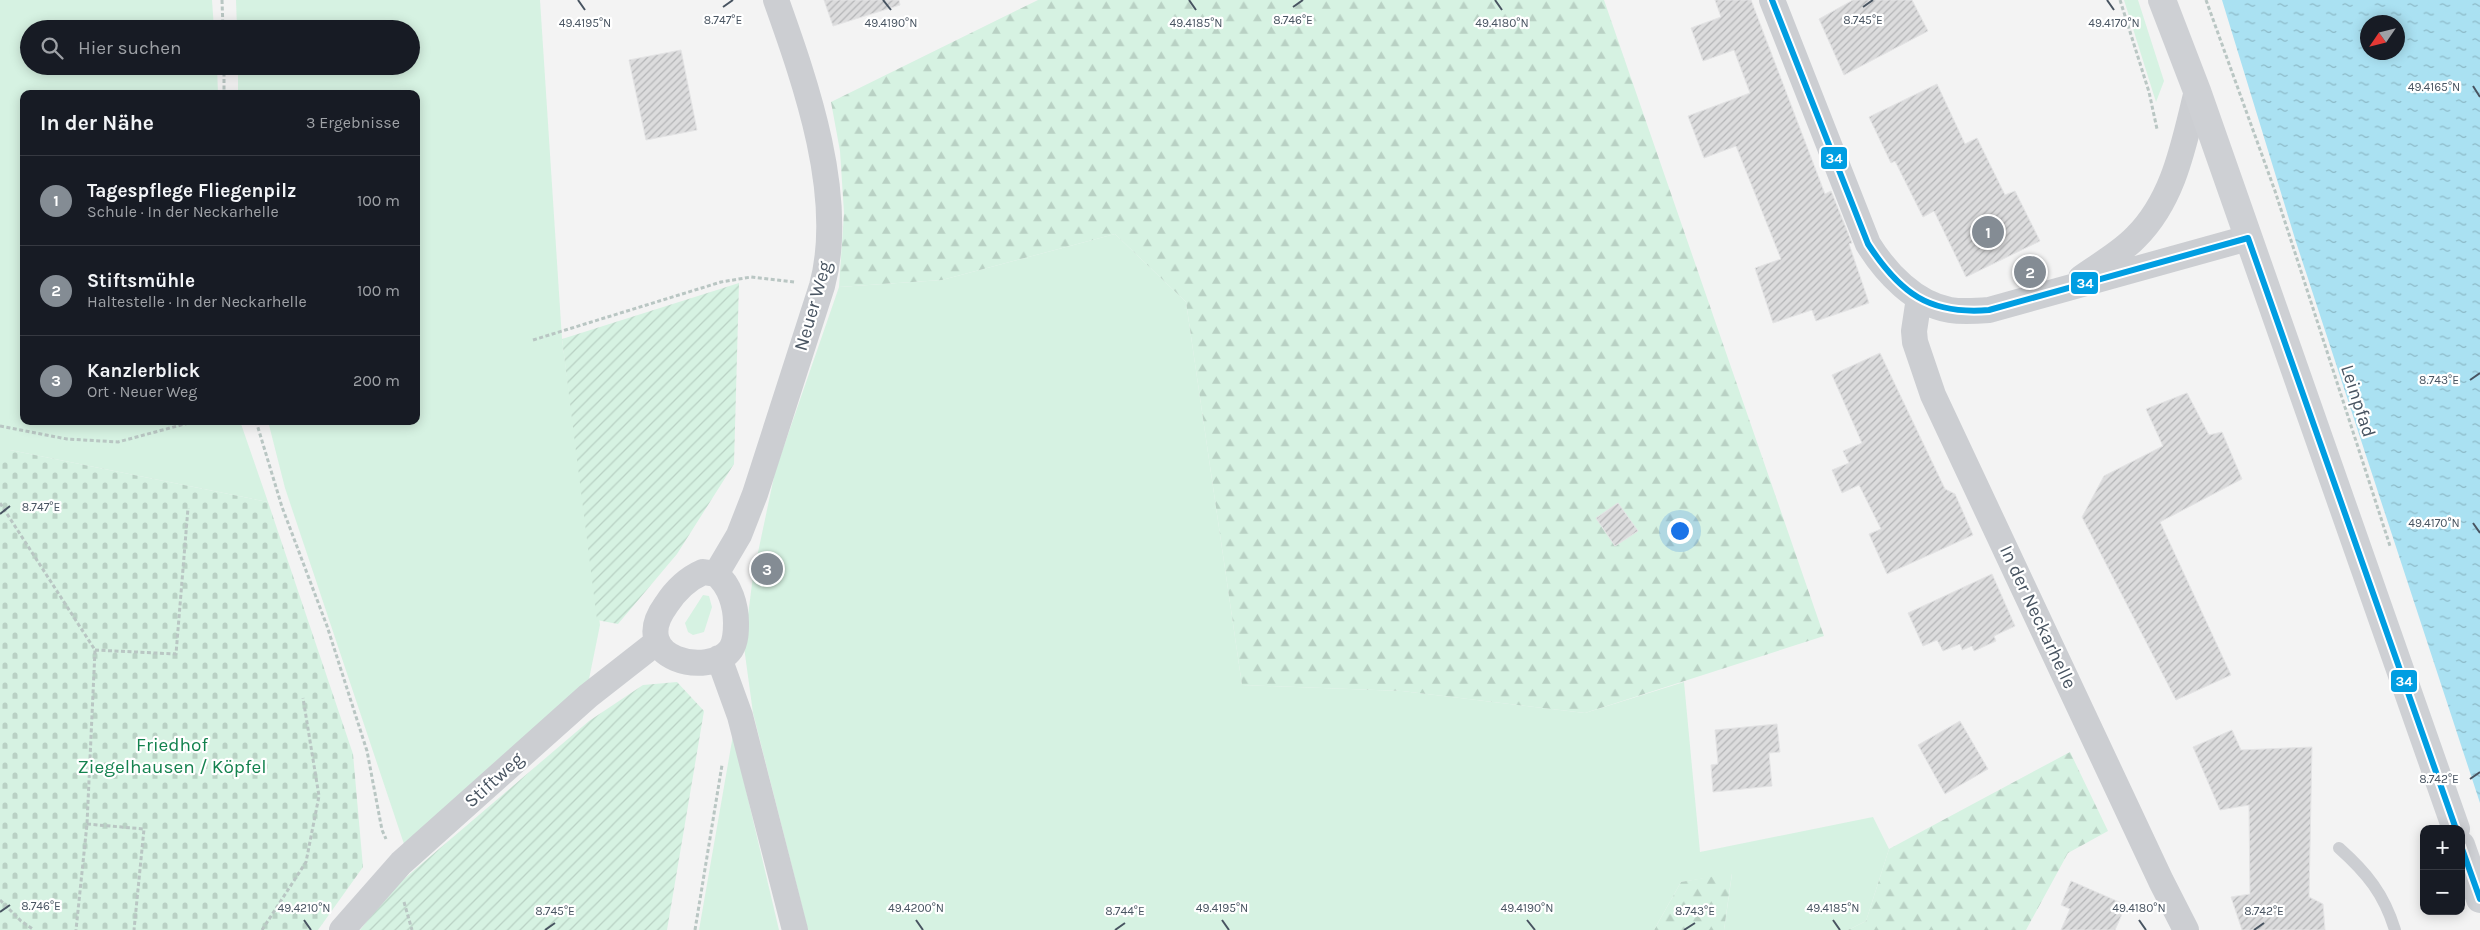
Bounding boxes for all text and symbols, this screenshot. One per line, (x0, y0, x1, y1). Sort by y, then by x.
text: 8.747°E (704, 13, 742, 27)
text: 8.746°E (1273, 13, 1313, 27)
text: 8.745°E (1843, 13, 1883, 27)
north arrow (2360, 15, 2405, 60)
text: 49.4195°N (559, 16, 611, 30)
text: 49.4190°N (865, 16, 917, 30)
text: 49.4185°N (1170, 16, 1222, 30)
text: 49.4180°N (1475, 16, 1529, 30)
text: 49.4170°N (2088, 16, 2140, 30)
search box (20, 20, 420, 75)
icon: search (38, 34, 66, 62)
text: Hier suchen (78, 37, 181, 59)
text: 49.4165°N (2408, 80, 2460, 94)
text: In der Nähe (40, 111, 154, 135)
text: 3 Ergebnisse (306, 113, 400, 132)
line badge: 34 (1820, 146, 1848, 170)
text: 34 (1825, 150, 1843, 167)
text: Tagespflege Fliegenpilz (87, 180, 296, 202)
text: 1 (53, 191, 59, 210)
text: 100 m (357, 191, 400, 210)
text: Schule · In der Neckarhelle (87, 202, 279, 221)
pin: 1 (1972, 213, 2004, 251)
pin: 2 (2014, 253, 2046, 291)
street label: Neuer Weg (790, 258, 836, 353)
text: Stiftsmühle (87, 270, 195, 292)
line badge: 34 (2070, 271, 2099, 295)
text: 34 (2076, 275, 2094, 292)
text: 2 (51, 281, 61, 300)
text: 100 m (357, 281, 400, 300)
text: Haltestelle · In der Neckarhelle (87, 292, 307, 311)
text: Kanzlerblick (87, 360, 200, 382)
street label: Leinpfad (2336, 362, 2380, 440)
text: 3 (51, 371, 61, 390)
text: 200 m (353, 371, 400, 390)
text: 8.743°E (2419, 373, 2459, 387)
text: Ort · Neuer Weg (87, 382, 197, 401)
text: 8.747°E (22, 500, 60, 514)
text: 49.4170°N (2408, 516, 2460, 530)
your location (1667, 518, 1693, 544)
street label: In der Neckarhelle (1995, 542, 2081, 692)
pin: 3 (751, 550, 783, 588)
line badge: 34 (2390, 669, 2418, 693)
text: 34 (2395, 673, 2413, 690)
park label: Friedhof Ziegelhausen / Köpfel (78, 734, 266, 778)
street label: Stiftweg (460, 747, 528, 812)
text: 8.742°E (2419, 772, 2459, 786)
map controls (2420, 825, 2465, 915)
button: + (2420, 825, 2465, 870)
button: − (2420, 870, 2465, 915)
text: 8.746°E (21, 899, 61, 913)
text: 49.4210°N (278, 901, 330, 915)
text: 49.4200°N (888, 901, 944, 915)
text: 49.4195°N (1196, 901, 1248, 915)
text: 49.4190°N (1501, 901, 1553, 915)
text: 49.4185°N (1807, 901, 1859, 915)
text: 49.4180°N (2112, 901, 2166, 915)
text: 8.745°E (535, 904, 575, 918)
text: 8.744°E (1105, 904, 1145, 918)
text: 8.743°E (1675, 904, 1715, 918)
text: 8.742°E (2244, 904, 2284, 918)

